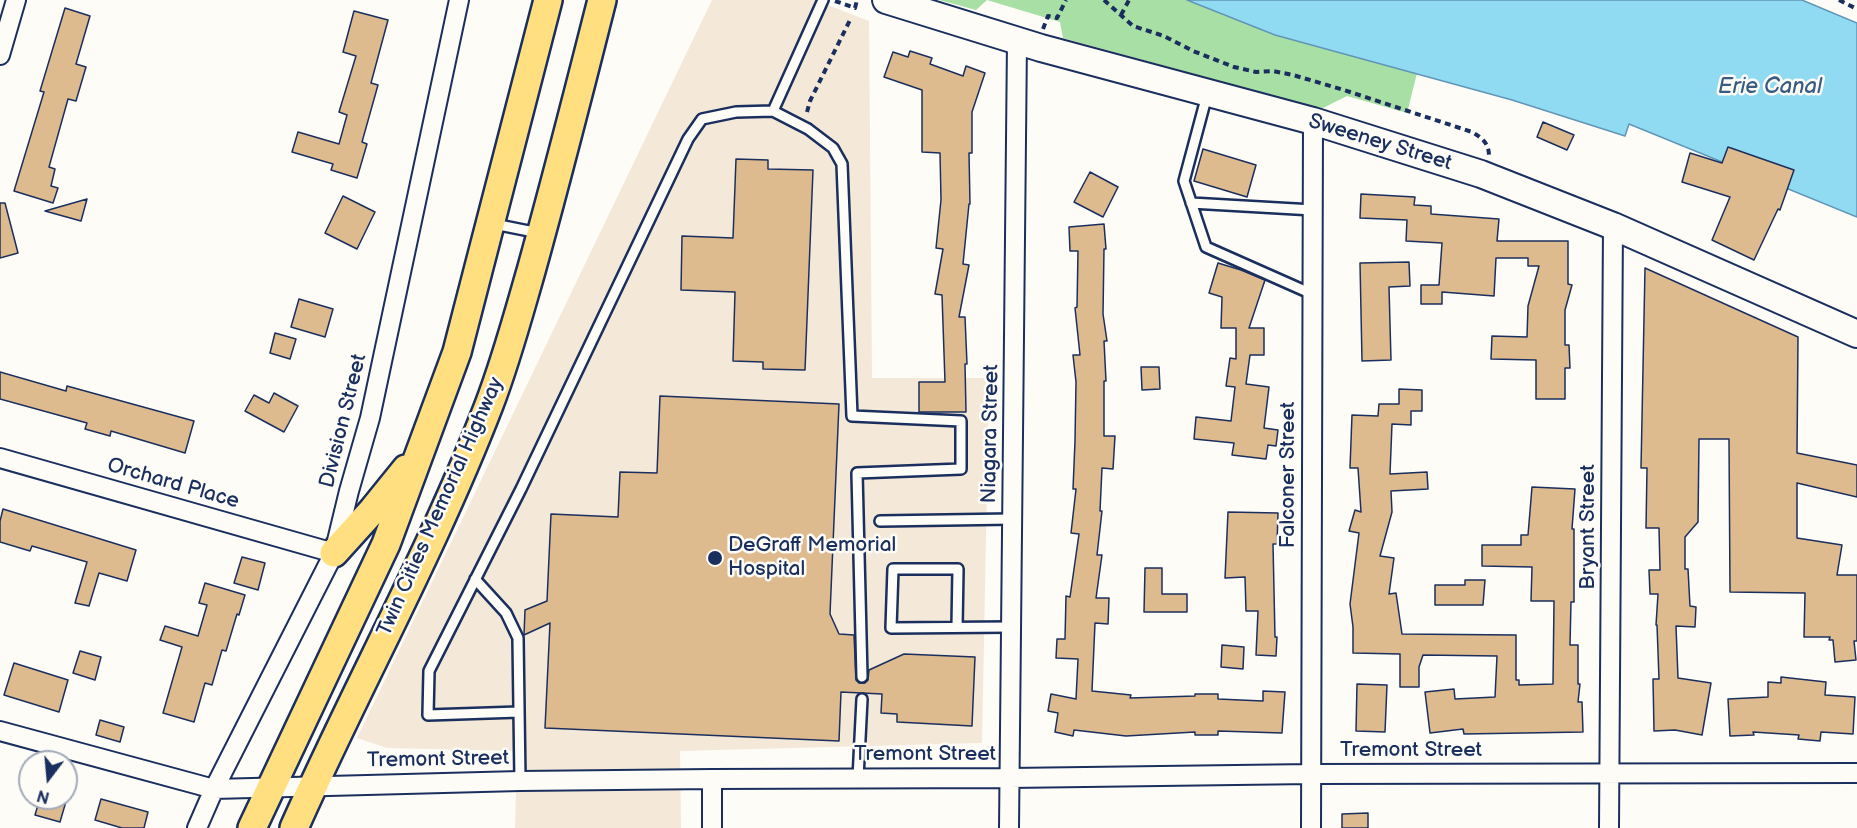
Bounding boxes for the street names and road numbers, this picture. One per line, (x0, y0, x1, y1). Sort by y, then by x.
street label: Sweeney Street (1305, 109, 1455, 177)
street label: Division Street (315, 352, 373, 490)
street label: Niagara Street (977, 364, 1005, 504)
street label: Twin Cities Memorial Highway (372, 374, 510, 640)
street label: Falconer Street (1276, 402, 1302, 548)
street label: Orchard Place (104, 453, 242, 515)
street label: Bryant Street (1576, 464, 1602, 590)
street label: Tremont Street (1340, 738, 1482, 764)
street label: Tremont Street (854, 742, 996, 768)
street label: Tremont Street (367, 746, 509, 774)

